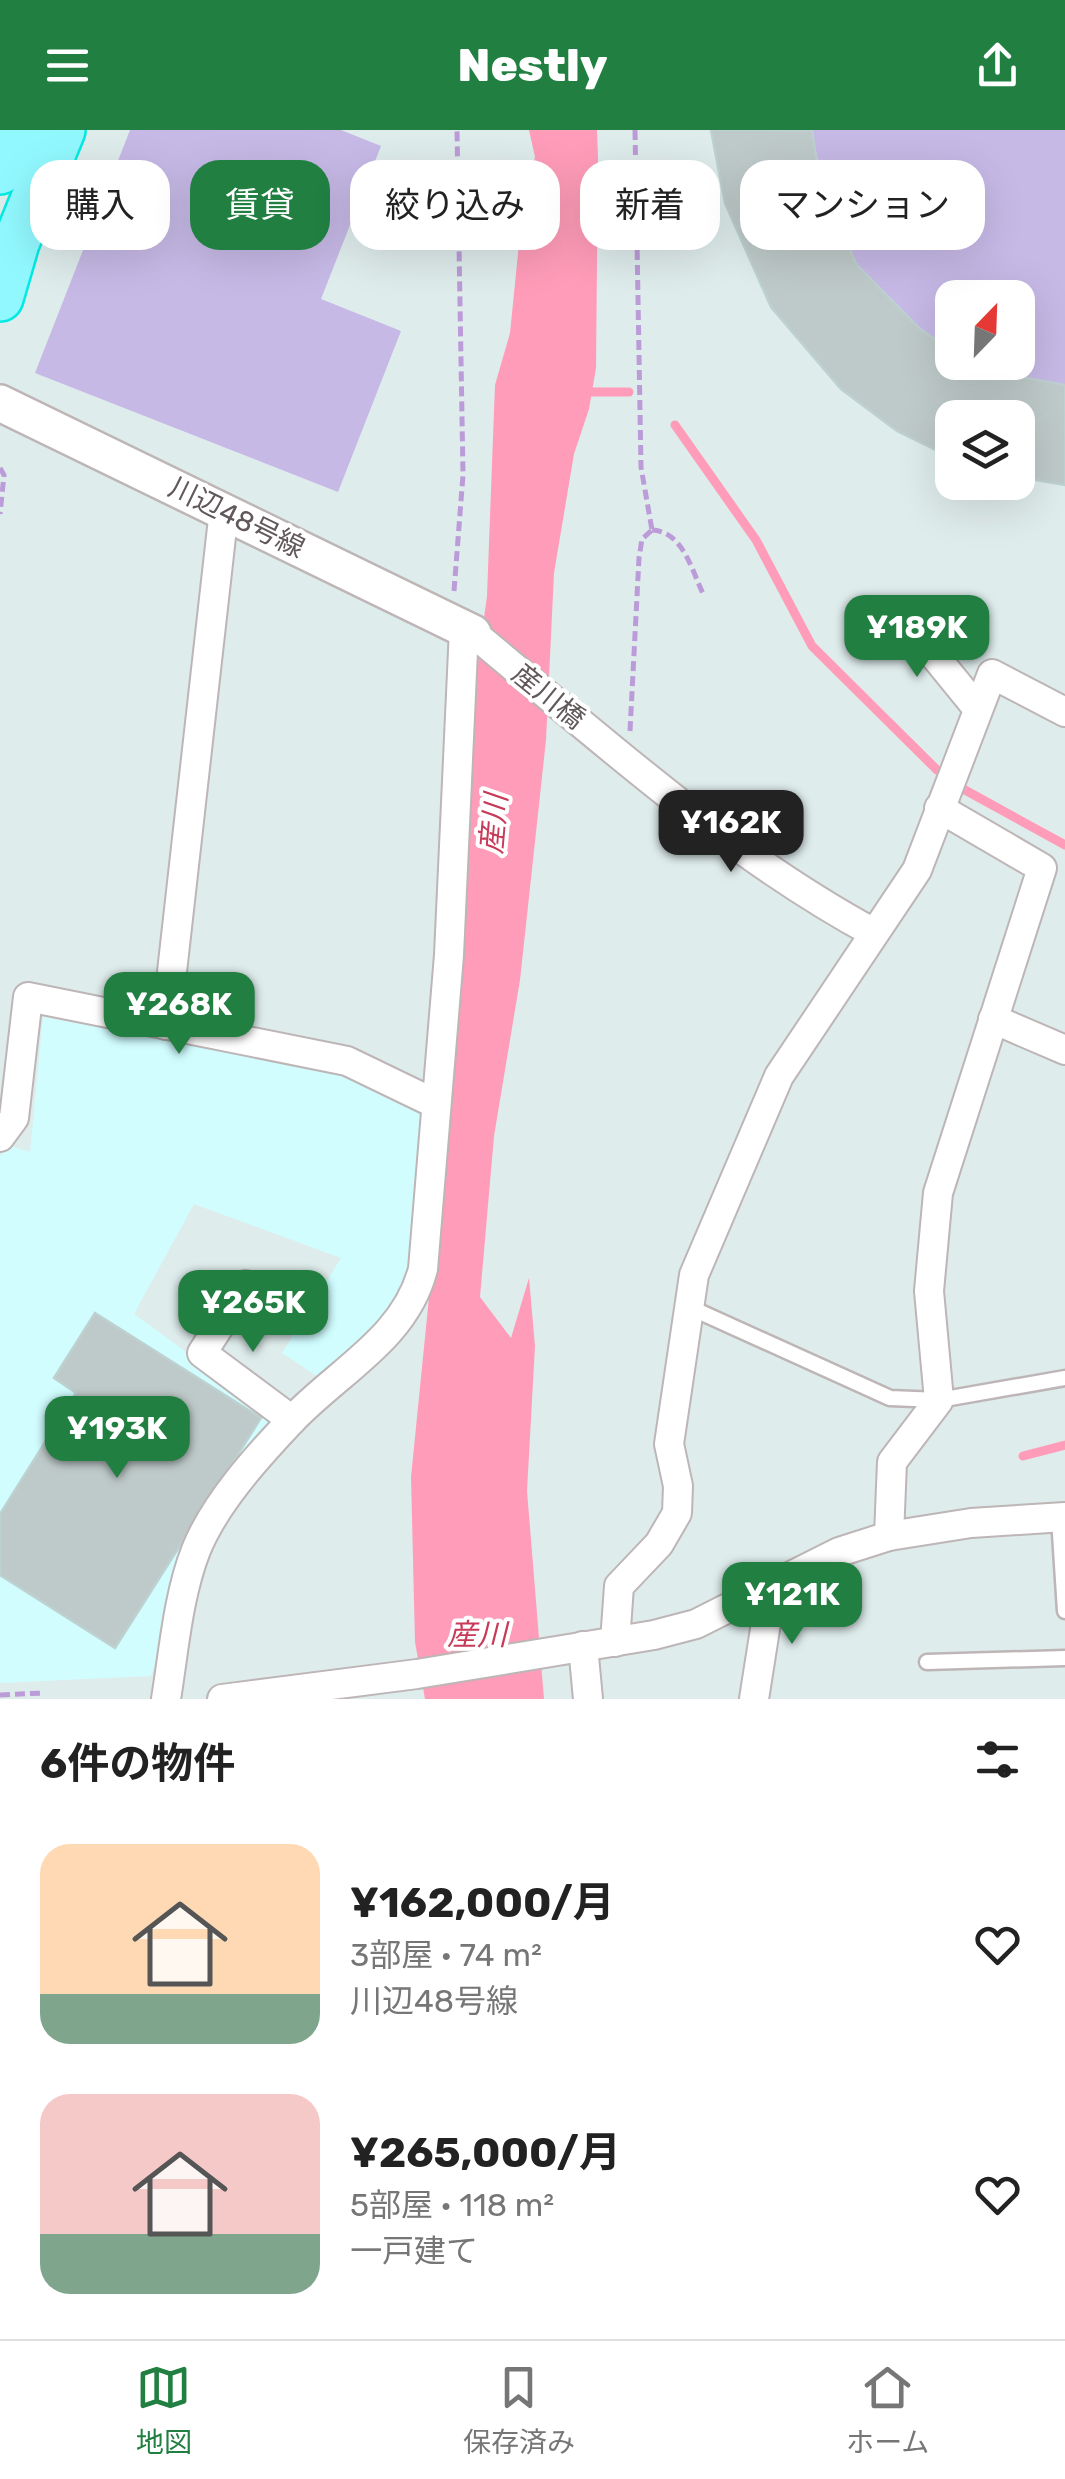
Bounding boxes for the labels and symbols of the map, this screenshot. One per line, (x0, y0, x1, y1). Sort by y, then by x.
north arrow (935, 280, 1035, 380)
street label: 川辺48号線 (163, 470, 310, 565)
pin: ¥189K (847, 595, 987, 680)
street label: 産川橋 (506, 657, 592, 736)
water label: 産川 (473, 790, 515, 855)
pin: ¥162K (661, 790, 801, 875)
pin: ¥268K (109, 972, 249, 1057)
pin: ¥265K (183, 1270, 323, 1355)
pin: ¥193K (47, 1396, 187, 1481)
pin: ¥121K (722, 1562, 862, 1647)
water label: 産川 (447, 1617, 510, 1653)

